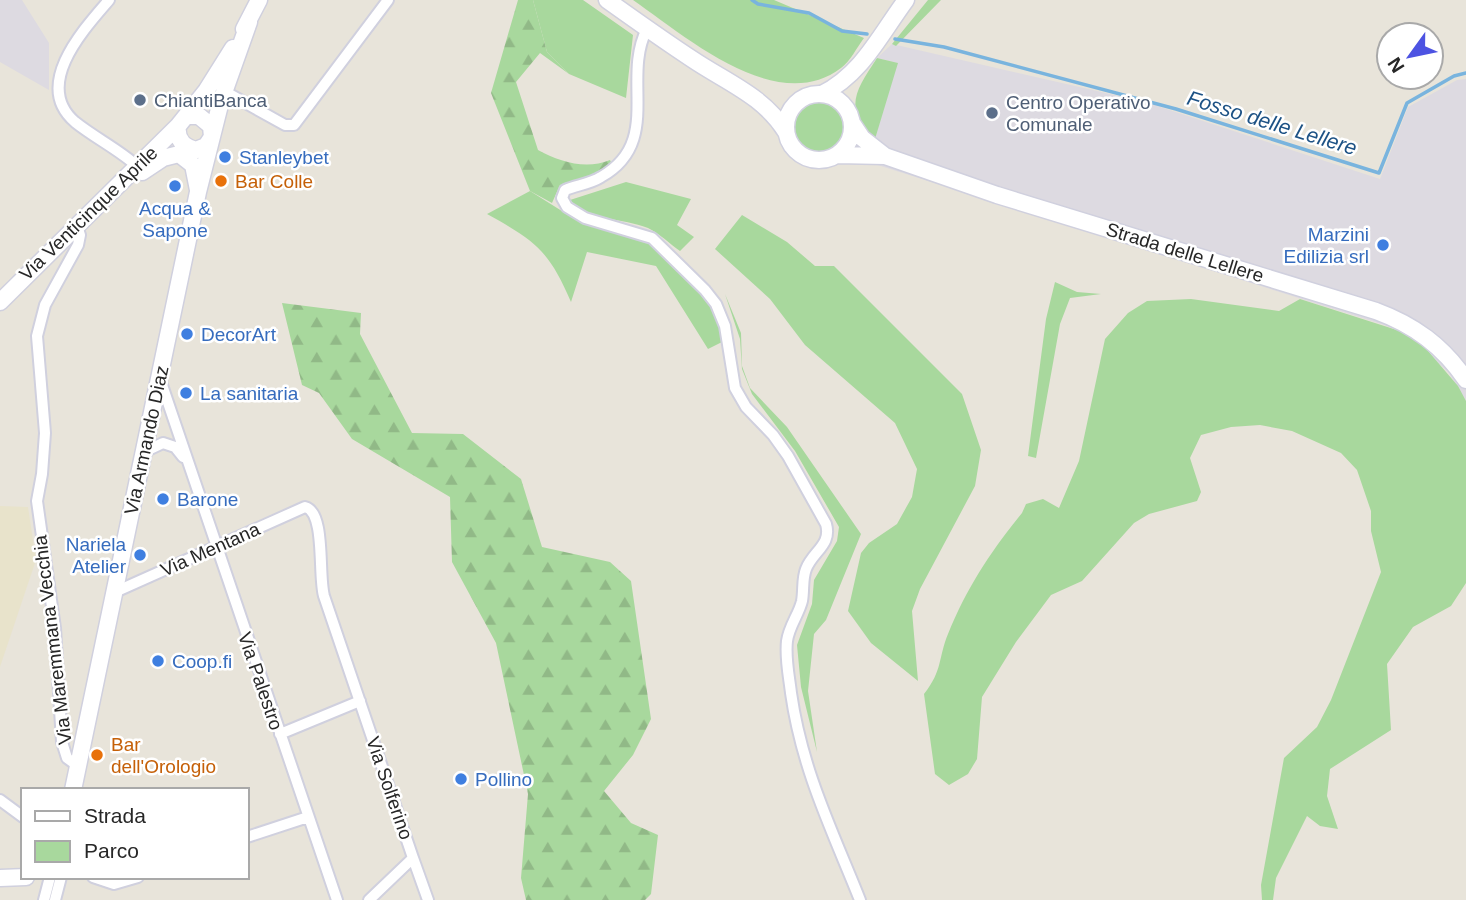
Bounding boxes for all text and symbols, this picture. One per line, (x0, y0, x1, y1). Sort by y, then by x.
north arrow (1375, 21, 1445, 91)
text: N (1384, 54, 1409, 76)
water label: Fosso delle Lellere (1185, 86, 1360, 159)
place label: ChiantiBanca (154, 90, 267, 111)
marker: ChiantiBanca (132, 92, 148, 108)
place label: Centro Operativo Comunale (1006, 92, 1151, 135)
marker: Centro Operativo Comunale (984, 105, 1000, 121)
street label: Via Venticinque Aprile (15, 142, 162, 285)
place label: Stanleybet (239, 147, 330, 168)
marker: Stanleybet (217, 149, 233, 165)
place label: Bar Colle (235, 171, 313, 192)
marker: Bar Colle (213, 173, 229, 189)
marker: Acqua & Sapone (167, 178, 183, 194)
place label: Acqua & Sapone (139, 198, 211, 241)
street label: Strada delle Lellere (1104, 219, 1266, 286)
place label: Marzini Edilizia srl (1283, 224, 1369, 267)
marker: Marzini Edilizia srl (1375, 237, 1391, 253)
place label: DecorArt (201, 324, 277, 345)
marker: DecorArt (179, 326, 195, 342)
street label: Via Armando Diaz (120, 364, 173, 516)
place label: La sanitaria (200, 383, 299, 404)
marker: La sanitaria (178, 385, 194, 401)
place label: Barone (177, 489, 238, 510)
marker: Barone (155, 491, 171, 507)
street label: Via Mentana (157, 518, 263, 581)
street label: Via Maremmana Vecchia (29, 534, 76, 746)
place label: Nariela Atelier (66, 534, 127, 577)
marker: Nariela Atelier (132, 547, 148, 563)
street label: Via Palestro (234, 629, 287, 733)
place label: Coop.fi (172, 651, 232, 672)
marker: Coop.fi (150, 653, 166, 669)
place label: Bar dell'Orologio (111, 734, 216, 777)
street label: Via Solferino (362, 734, 417, 842)
marker: Bar dell'Orologio (89, 747, 105, 763)
place label: Pollino (475, 769, 532, 790)
marker: Pollino (453, 771, 469, 787)
legend (21, 788, 248, 879)
text: Strada (84, 804, 146, 827)
text: Parco (84, 839, 139, 862)

